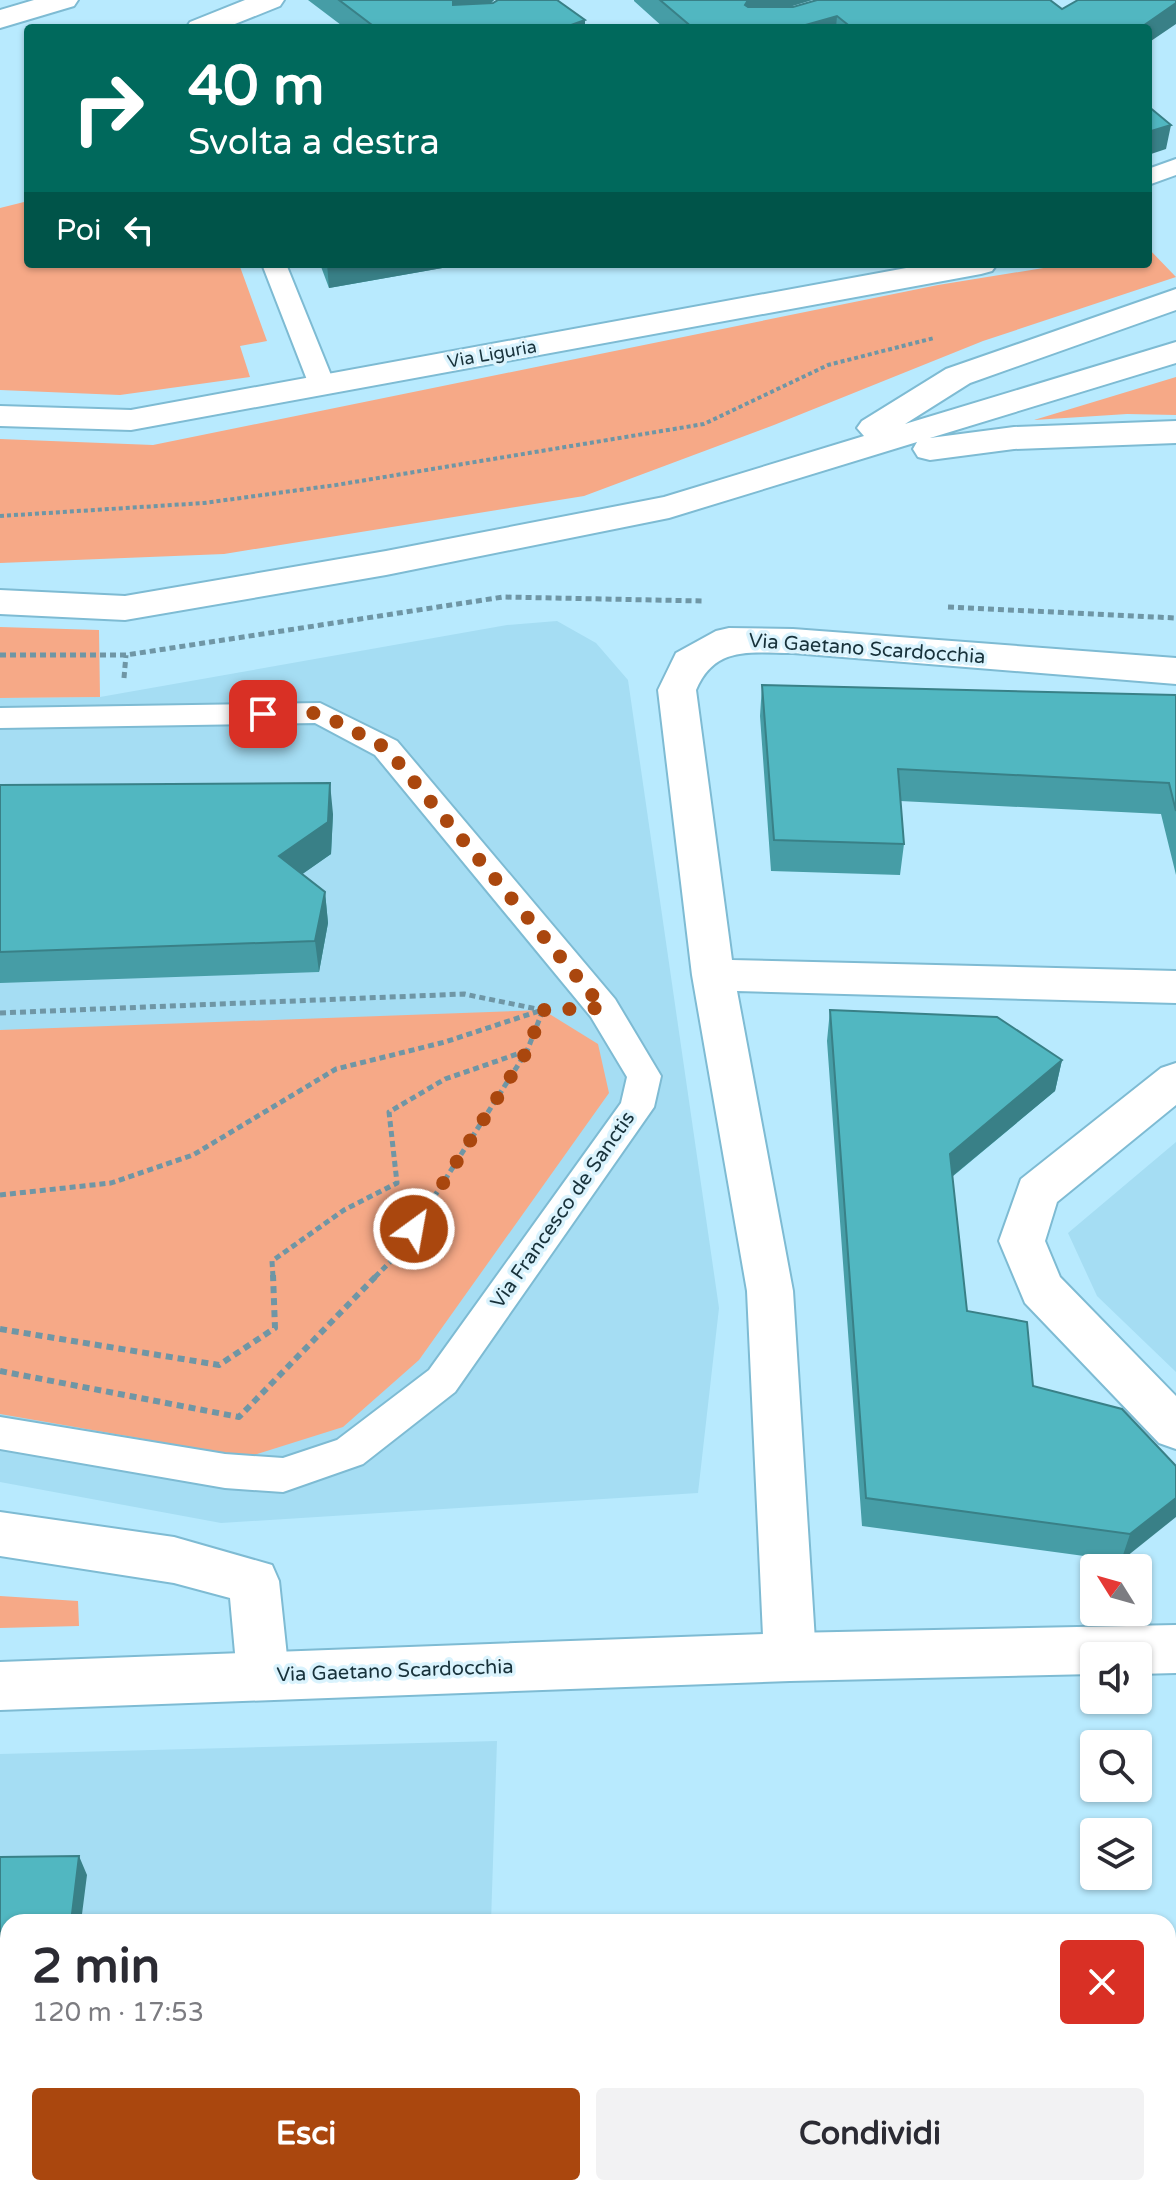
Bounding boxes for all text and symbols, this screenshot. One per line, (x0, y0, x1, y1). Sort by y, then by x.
text: 40 m (188, 53, 324, 120)
icon: right (56, 56, 160, 160)
text: Svolta a destra (188, 121, 440, 164)
icon: left (117, 208, 161, 252)
text: Poi (56, 212, 101, 249)
street label: Via Liguria (446, 335, 538, 373)
street label: Via Gaetano Scardocchia (748, 629, 986, 669)
pin (229, 680, 297, 748)
icon: arrive (241, 692, 285, 736)
street label: Via Francesco de Sanctis (486, 1107, 640, 1313)
position arrow (372, 1187, 456, 1271)
north arrow (1080, 1554, 1152, 1626)
map controls (1080, 1554, 1152, 1890)
button: sound (1080, 1642, 1152, 1714)
street label: Via Gaetano Scardocchia (276, 1655, 514, 1687)
button: search (1080, 1730, 1152, 1802)
button: layers (1080, 1818, 1152, 1890)
text: 2 min (32, 1938, 160, 1996)
button: close (1060, 1940, 1144, 2024)
text: 120 m · 17:53 (32, 1997, 204, 2028)
button: Esci (32, 2088, 580, 2180)
button: Condividi (596, 2088, 1144, 2180)

